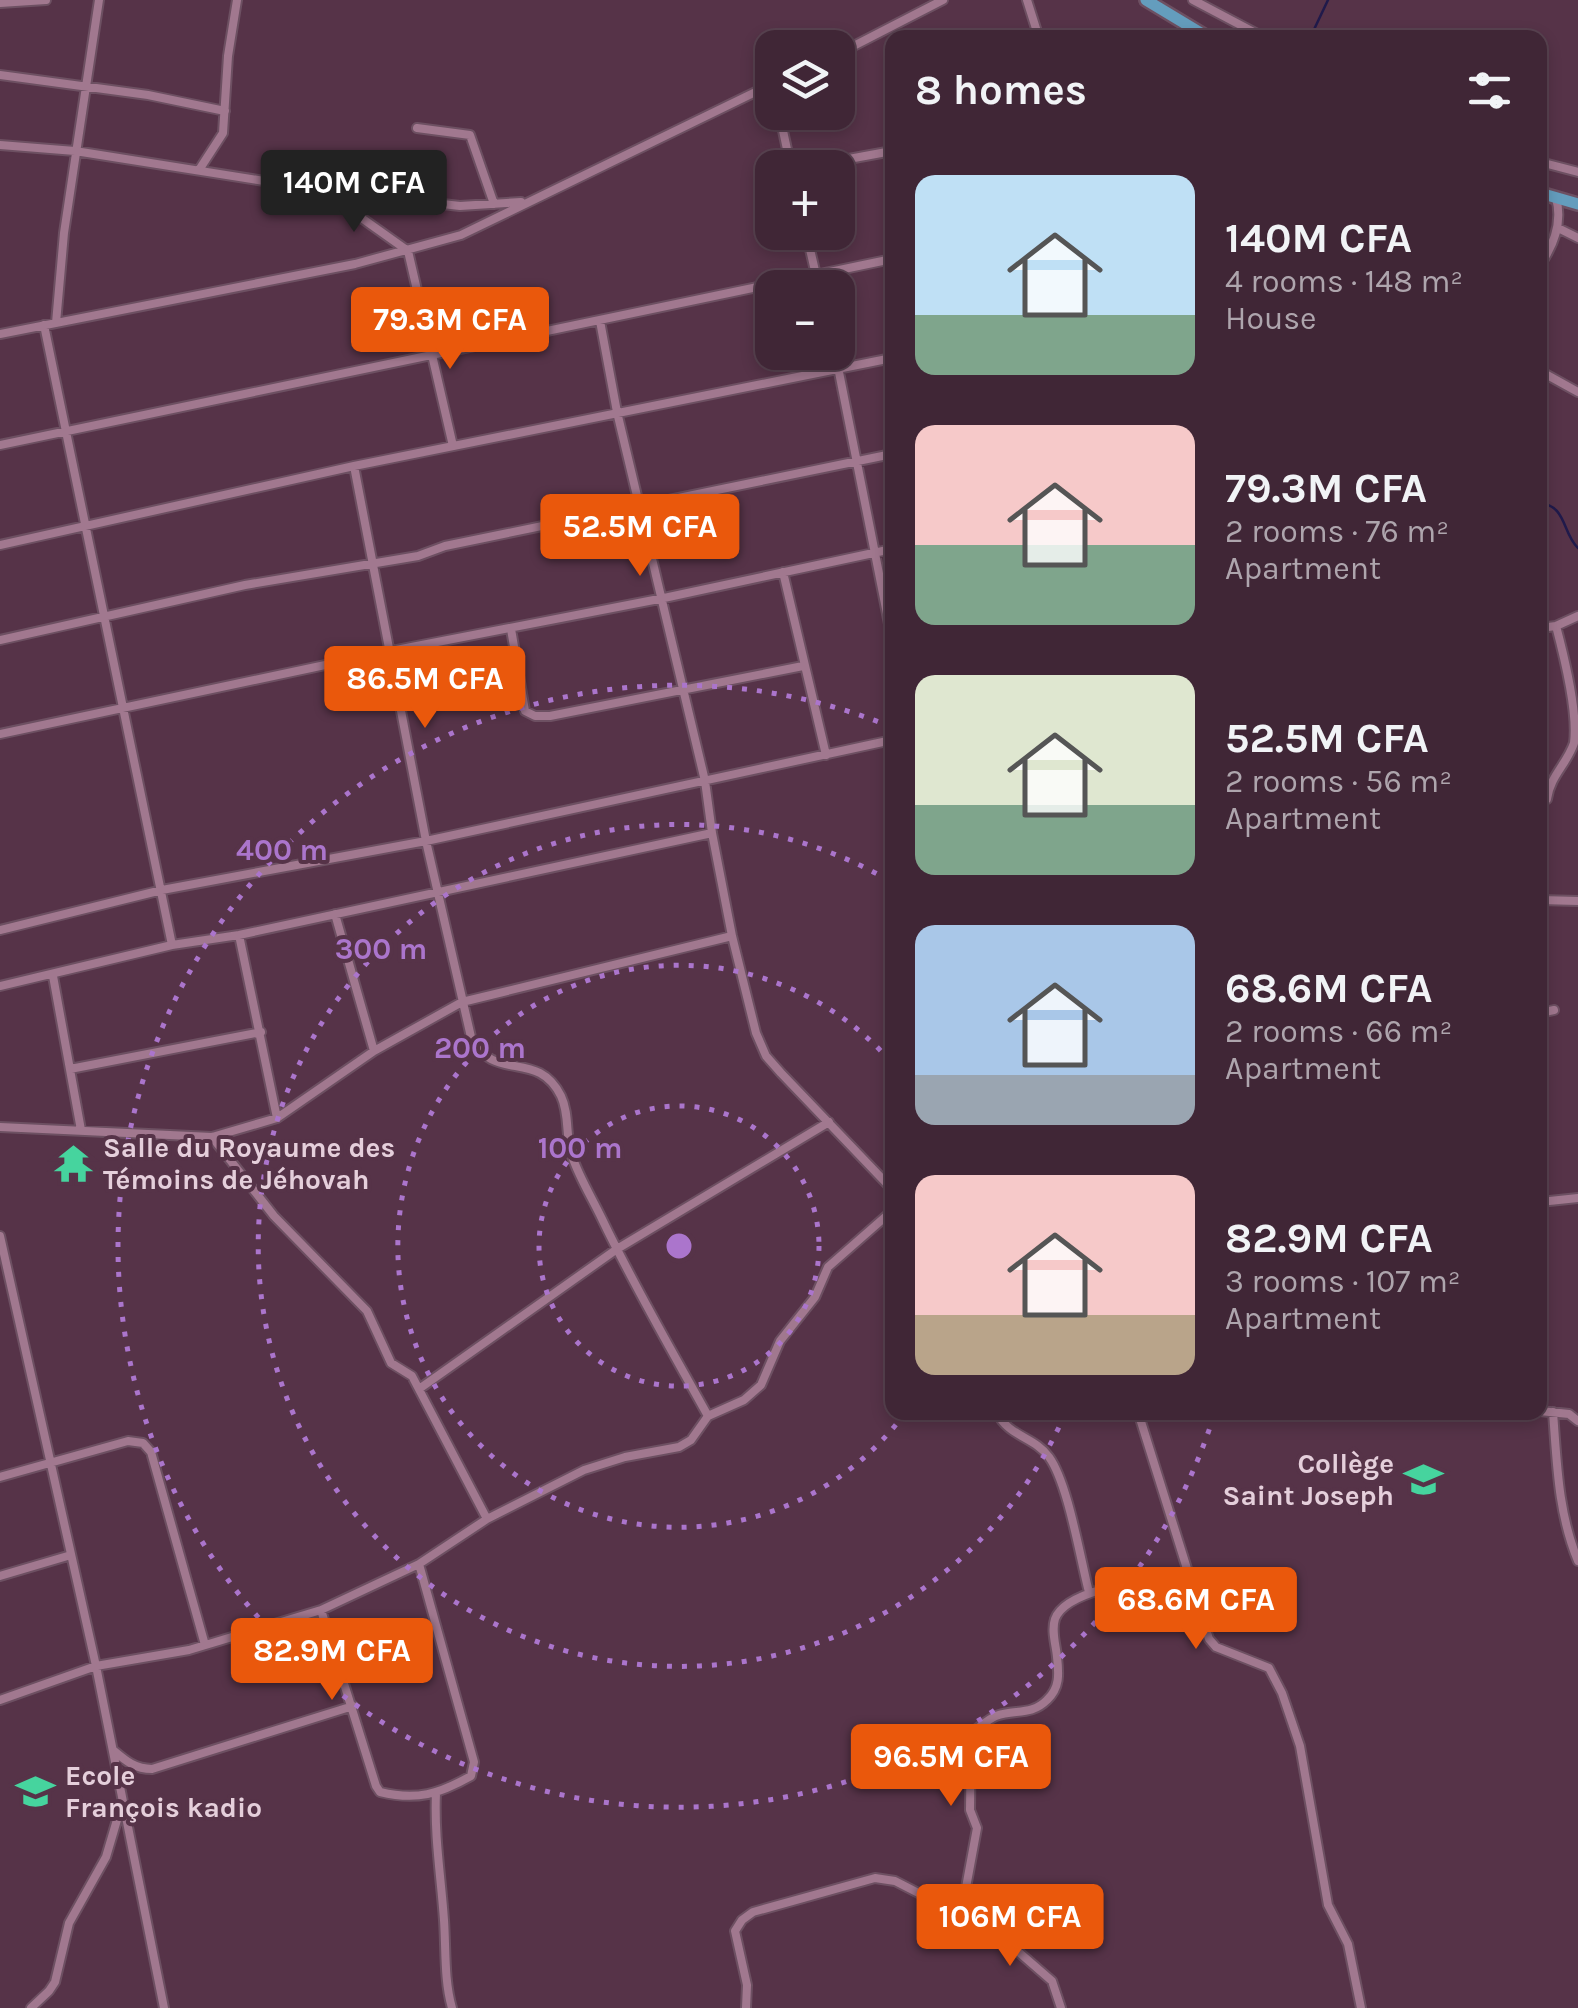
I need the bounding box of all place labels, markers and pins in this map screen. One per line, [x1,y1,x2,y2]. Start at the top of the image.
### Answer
pin: 140M CFA [251,150,457,235]
pin: 79.3M CFA [336,287,564,372]
pin: 52.5M CFA [526,494,754,579]
pin: 86.5M CFA [311,646,539,731]
place label: Salle du Royaume des Témoins de Jéhovah [103,1131,395,1196]
temple icon: Salle du Royaume des Témoins de Jéhovah [52,1142,94,1184]
centre of rings [661,1228,697,1264]
place label: Collège Saint Joseph [1223,1447,1394,1512]
school or university icon: Collège Saint Joseph [1403,1458,1445,1500]
pin: 68.6M CFA [1082,1567,1310,1652]
pin: 82.9M CFA [218,1618,446,1703]
pin: 96.5M CFA [837,1724,1065,1809]
place label: Ecole François kadio [65,1759,262,1824]
school or university icon: Ecole François kadio [14,1770,56,1812]
pin: 106M CFA [907,1884,1113,1969]

